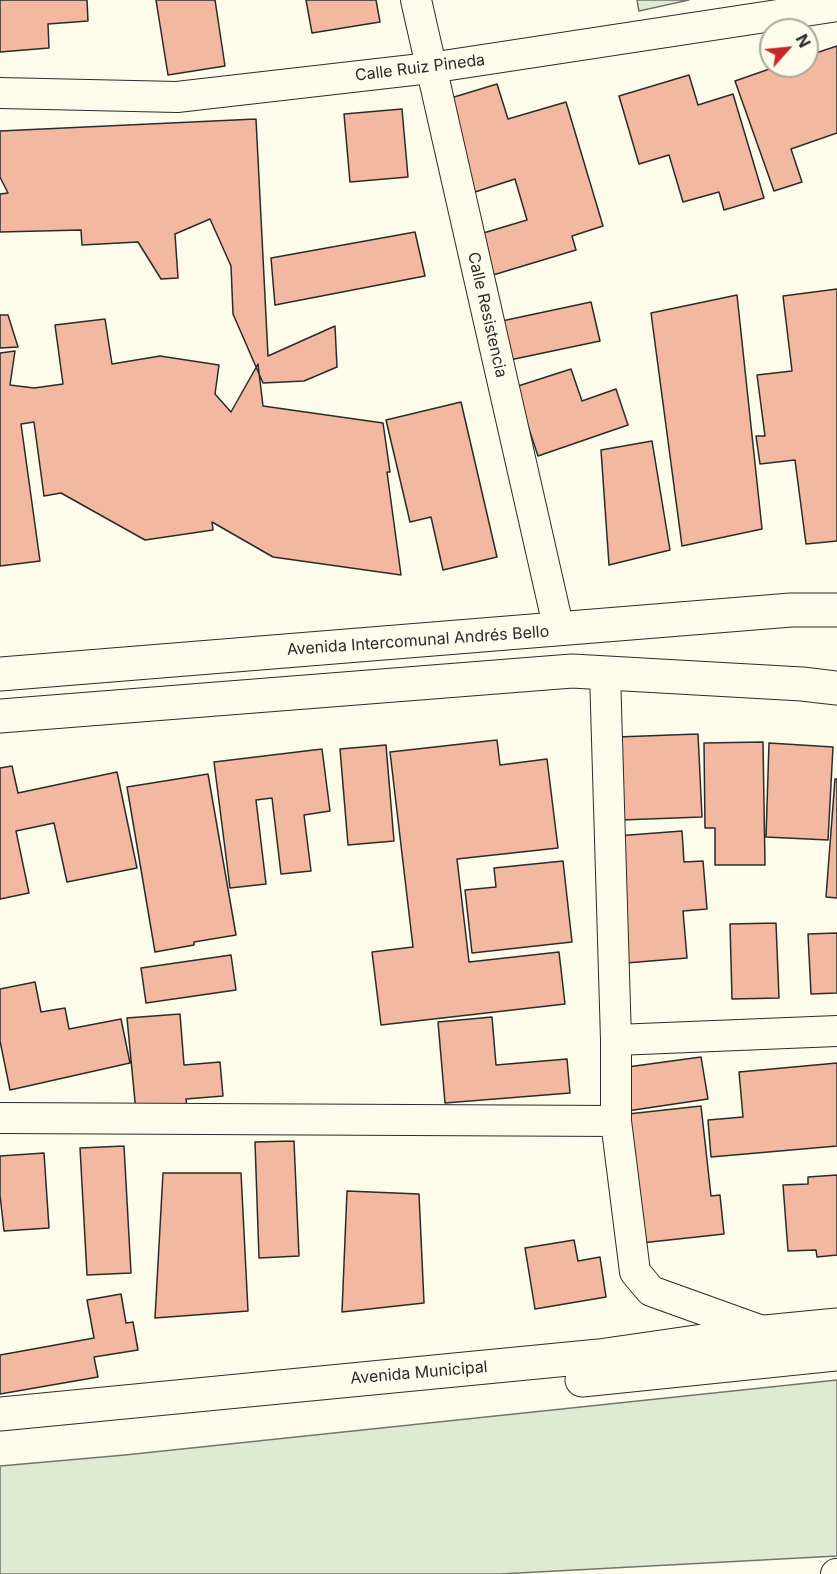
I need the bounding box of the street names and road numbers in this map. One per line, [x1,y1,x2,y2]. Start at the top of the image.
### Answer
street label: Calle Ruiz Pineda [354,50,486,86]
street label: Calle Resistencia [463,250,511,380]
street label: Avenida Intercomunal Andrés Bello [286,622,550,660]
street label: Avenida Municipal [350,1357,488,1389]

